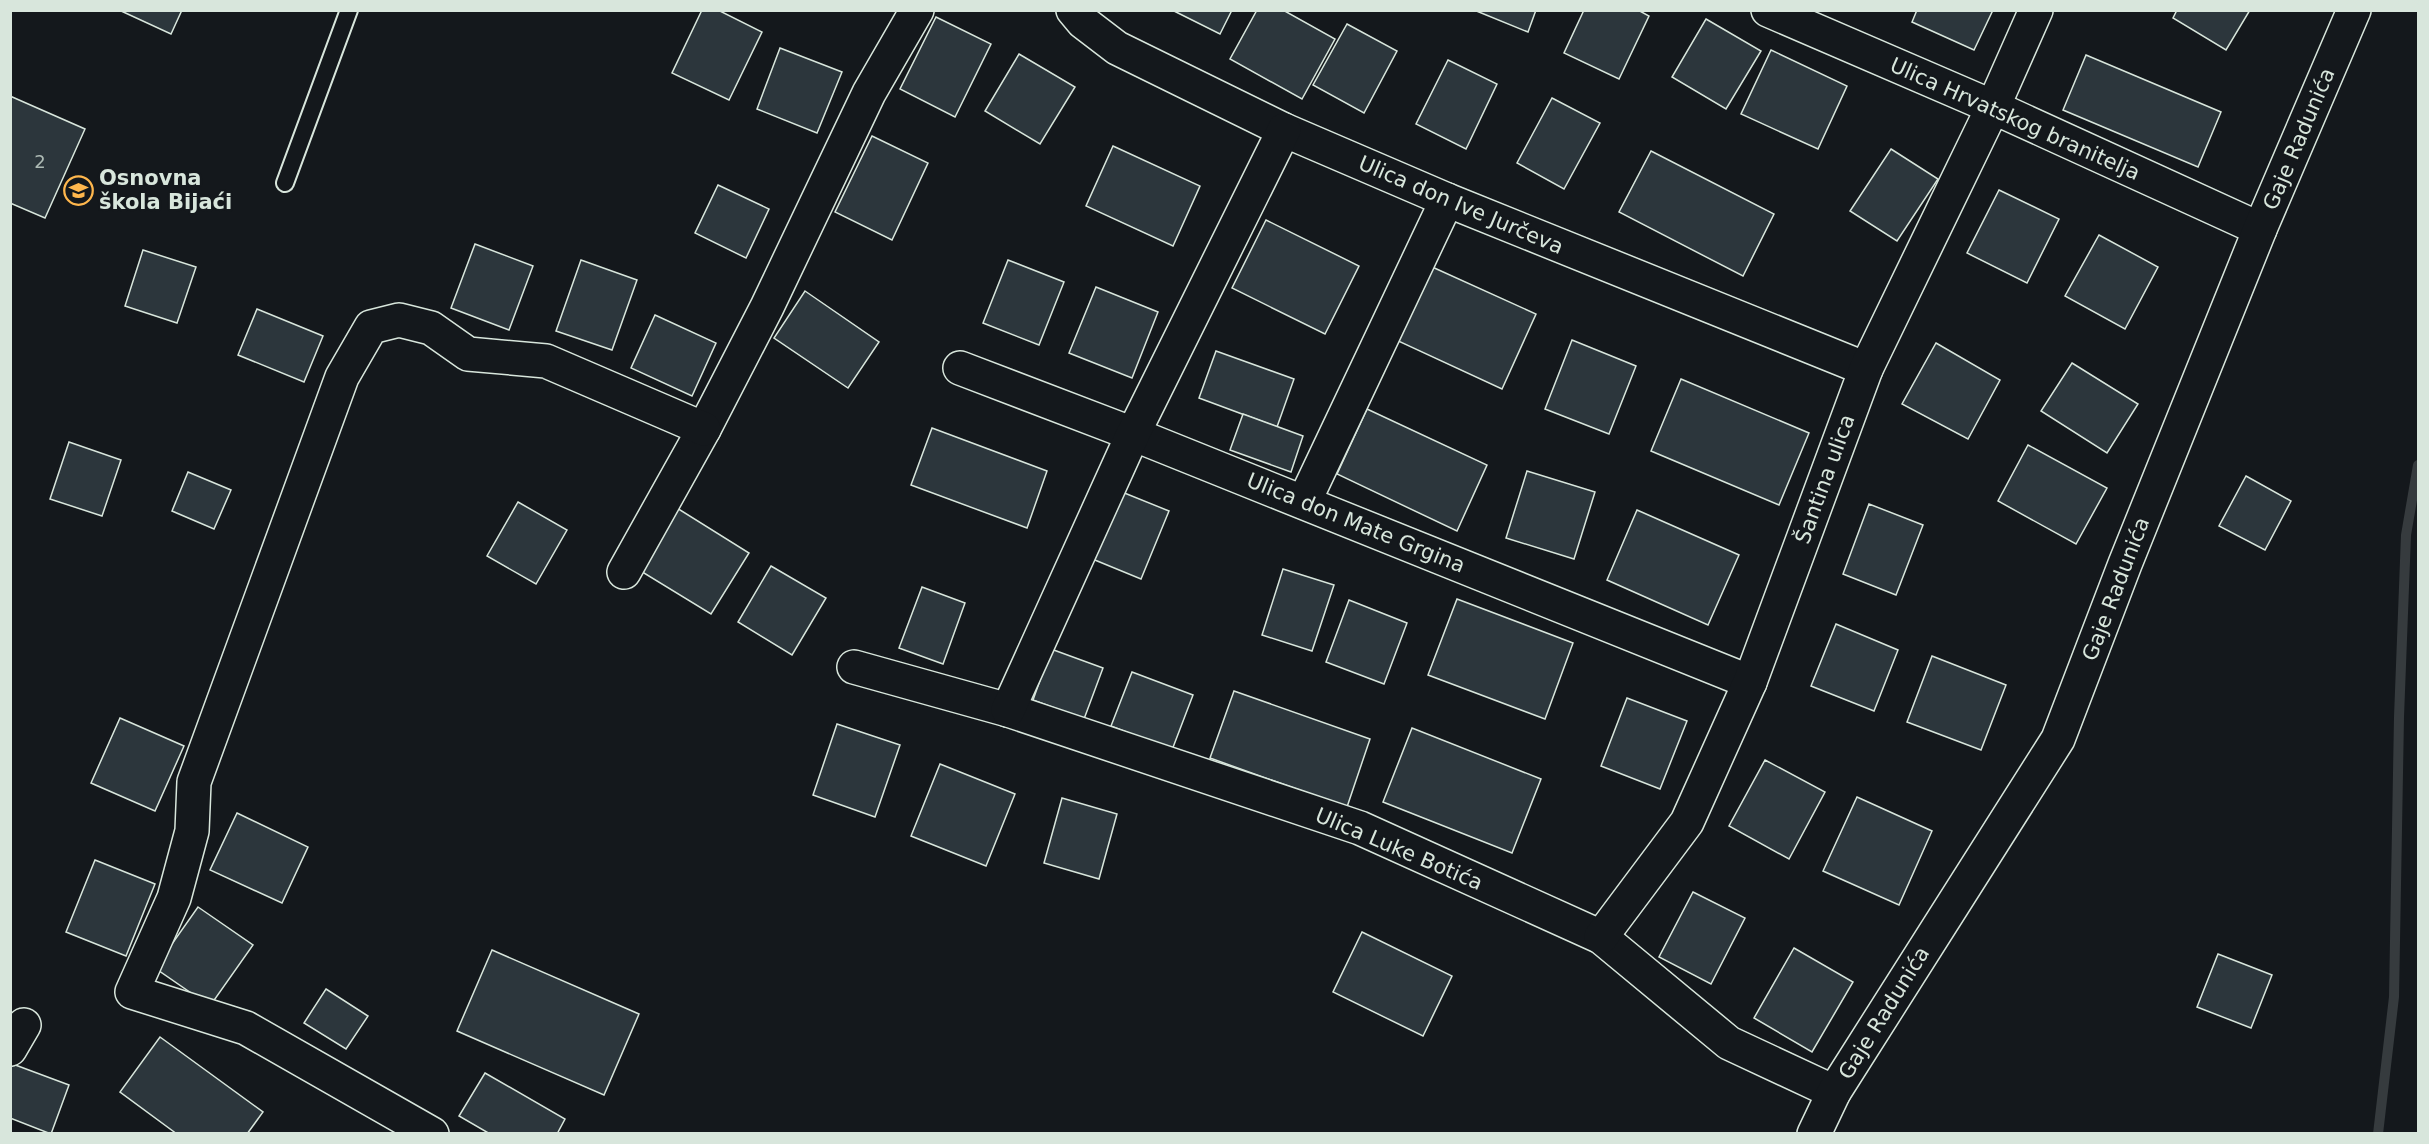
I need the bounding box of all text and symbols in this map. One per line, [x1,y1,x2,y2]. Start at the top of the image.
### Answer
street label: Ulica Hrvatskog branitelja [1886,53,2144,185]
street label: Gaje Radunića [2258,64,2340,214]
house number: 2 [34,151,46,172]
street label: Ulica don Ive Jurčeva [1355,151,1567,259]
place label: Osnovna škola Bijaći [99,166,232,214]
school or university icon: Osnovna škola Bijaći [62,174,94,206]
street label: Šantina ulica [1790,411,1860,547]
street label: Ulica don Mate Grgina [1243,468,1469,578]
street label: Gaje Radunića [2078,514,2154,664]
street label: Ulica Luke Botića [1312,803,1486,895]
street label: Gaje Radunića [1834,942,1934,1084]

